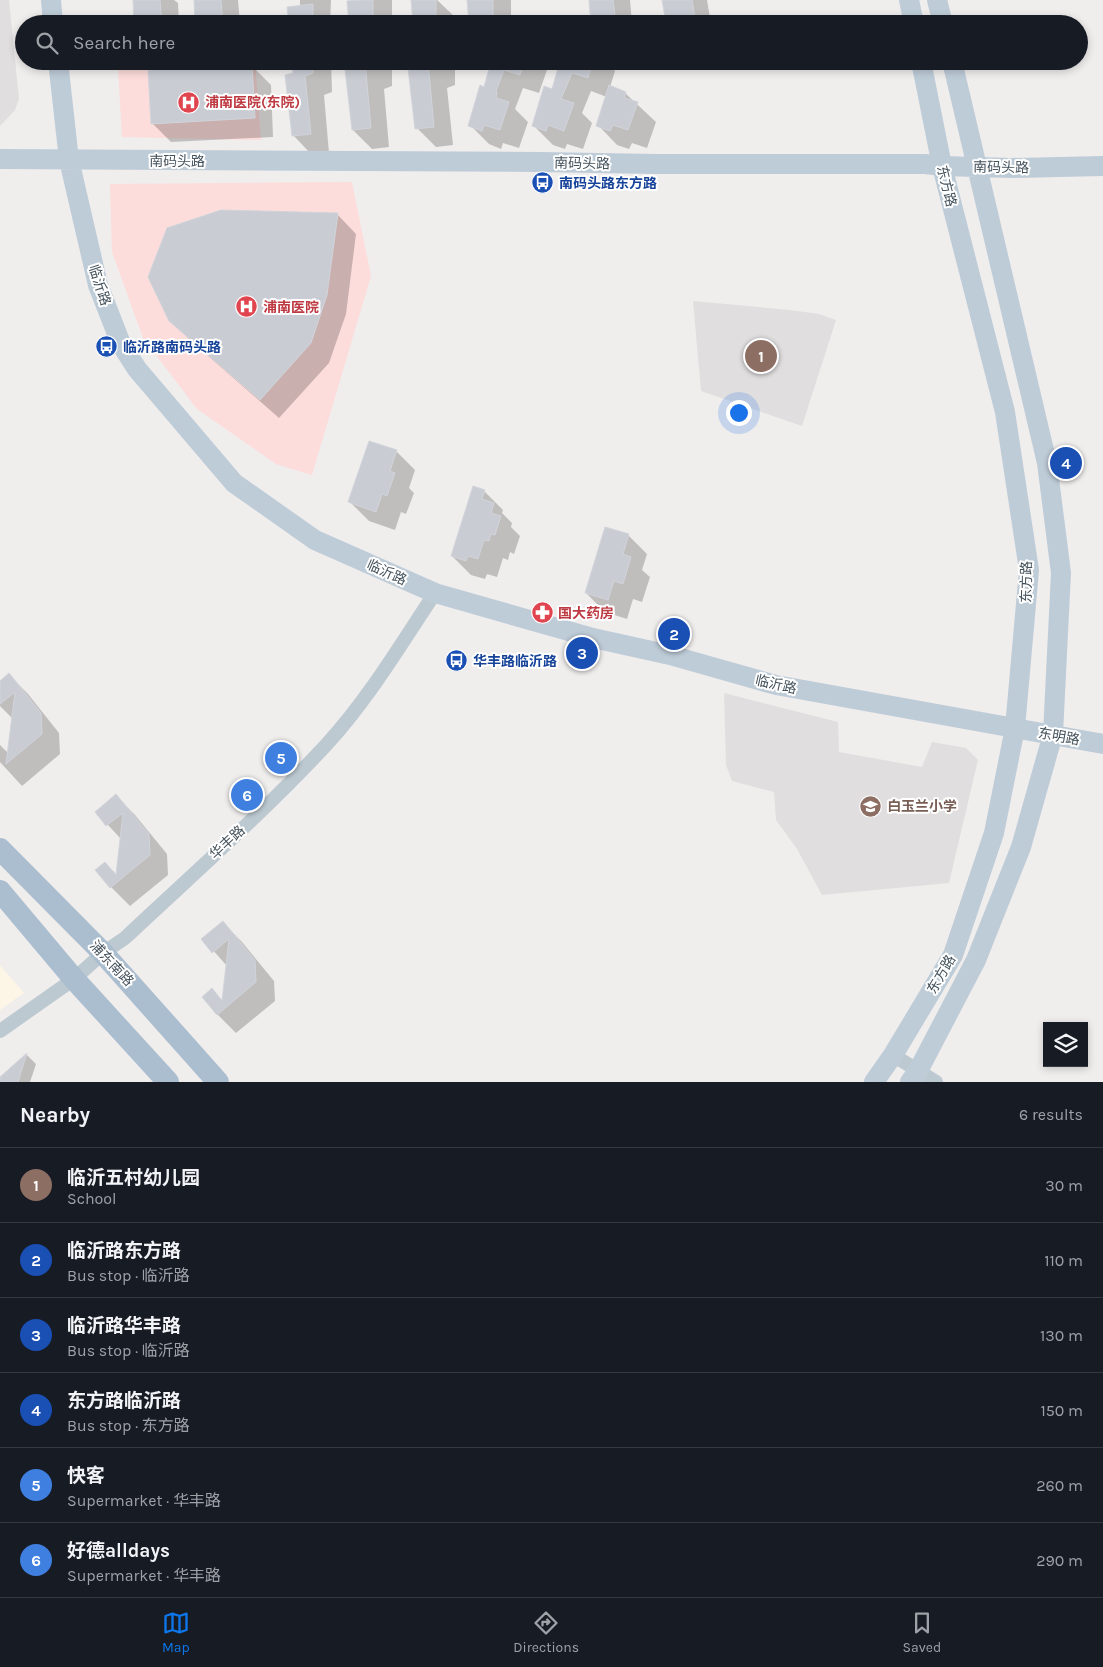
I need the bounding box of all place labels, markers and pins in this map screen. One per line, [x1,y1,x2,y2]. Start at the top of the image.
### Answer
hospital icon: 浦南医院(东院) [177,90,201,114]
place label: 浦南医院(东院) [205,94,300,111]
bus stop icon: 南码头路东方路 [531,171,555,195]
place label: 南码头路东方路 [559,175,657,192]
hospital icon: 浦南医院 [235,295,259,319]
place label: 浦南医院 [263,299,319,316]
bus stop icon: 临沂路南码头路 [95,335,119,359]
pin: 1 [745,337,777,375]
place label: 临沂路南码头路 [123,339,221,356]
pin: 4 [1050,444,1082,482]
pharmacy icon: 国大药房 [530,601,554,625]
place label: 国大药房 [558,605,614,622]
pin: 2 [658,615,690,653]
pin: 3 [566,634,598,672]
bus stop icon: 华丰路临沂路 [445,649,469,673]
place label: 华丰路临沂路 [473,653,557,670]
pin: 5 [265,739,297,777]
pin: 6 [231,776,263,814]
school or university icon: 白玉兰小学 [859,794,883,818]
place label: 白玉兰小学 [887,798,957,815]

